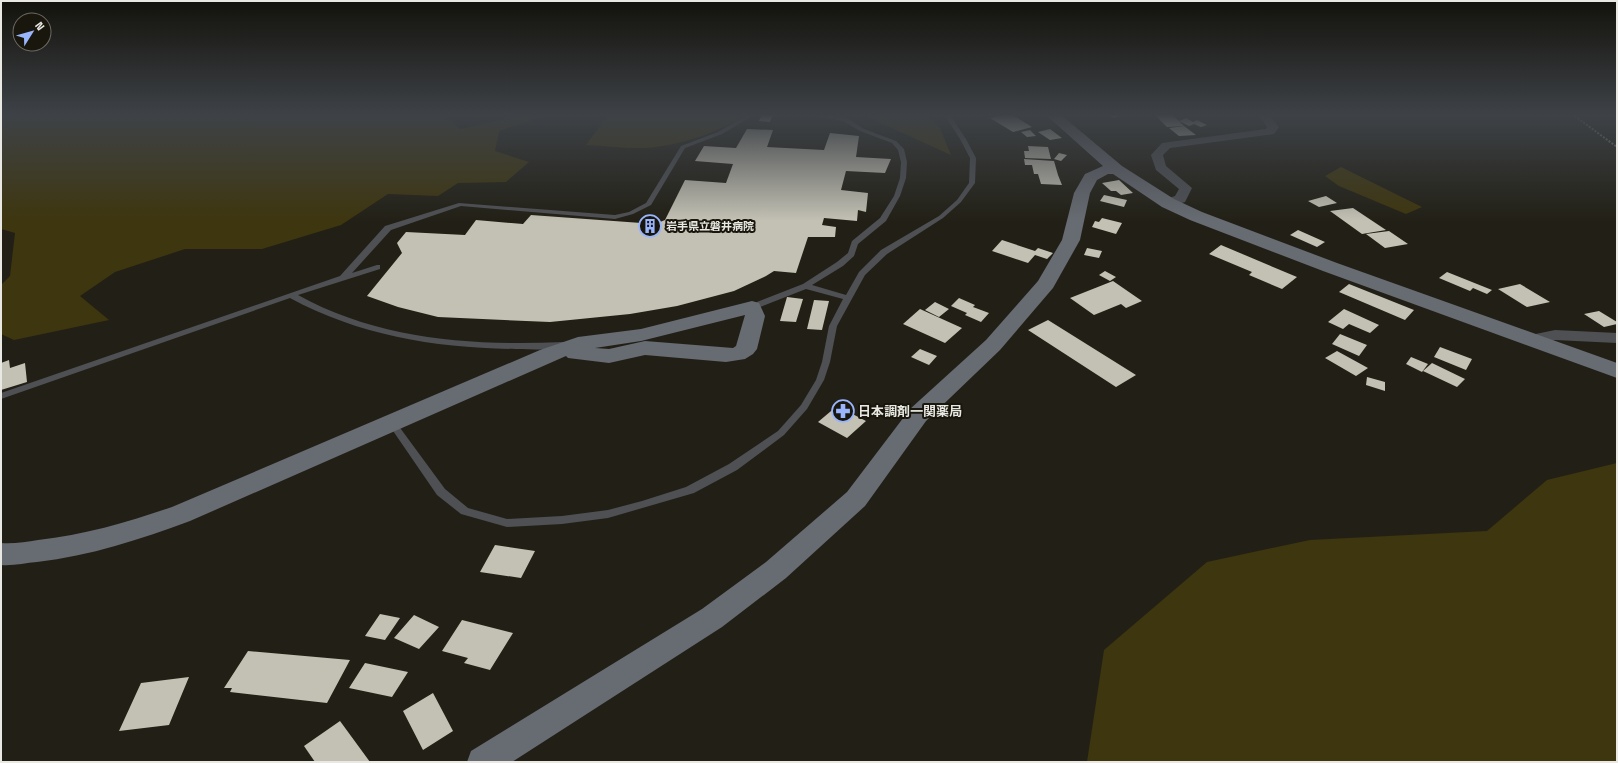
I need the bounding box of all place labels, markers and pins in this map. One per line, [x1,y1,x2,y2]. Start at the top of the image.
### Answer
building icon: 岩手県立磐井病院 [637,213,663,239]
place label: 岩手県立磐井病院 [666,219,754,233]
pharmacy icon: 日本調剤一関薬局 [830,398,856,424]
place label: 日本調剤一関薬局 [858,403,962,420]

